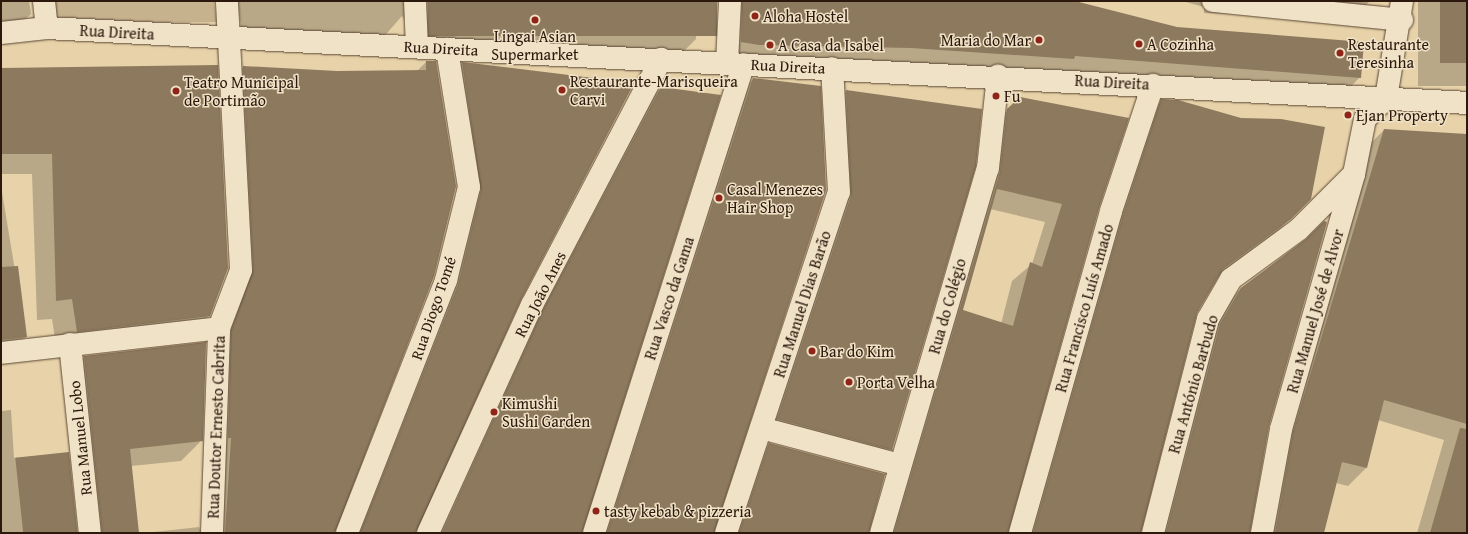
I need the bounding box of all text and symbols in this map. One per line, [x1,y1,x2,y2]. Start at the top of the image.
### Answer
place label: Aloha Hostel [763,6,848,26]
marker: Aloha Hostel [750,11,760,21]
marker: Lingai Asian Supermarket [530,15,540,25]
street label: Rua Direita [79,20,155,44]
place label: Lingai Asian Supermarket [491,26,579,64]
place label: Maria do Mar [941,30,1031,50]
place label: A Cozinha [1147,34,1214,54]
place label: Restaurante Teresinha [1348,34,1429,72]
place label: A Casa da Isabel [778,35,884,55]
marker: Maria do Mar [1034,35,1044,45]
street label: Rua Direita [403,36,479,60]
marker: A Cozinha [1134,39,1144,49]
marker: A Casa da Isabel [765,40,775,50]
marker: Restaurante Teresinha [1335,48,1345,58]
street label: Rua Direita [750,54,826,78]
street label: Rua Direita [1074,70,1150,94]
place label: Restaurante-Marisqueira Carvi [570,71,738,109]
place label: Teatro Municipal de Portimão [184,72,299,110]
marker: Restaurante-Marisqueira Carvi [557,85,567,95]
marker: Teatro Municipal de Portimão [171,86,181,96]
place label: Fu [1004,86,1020,106]
marker: Fu [991,91,1001,101]
place label: Ejan Property [1356,105,1448,125]
marker: Ejan Property [1343,110,1353,120]
place label: Casal Menezes Hair Shop [727,179,823,217]
marker: Casal Menezes Hair Shop [714,193,724,203]
street label: Rua Francisco Luís Amado [1051,222,1117,394]
street label: Rua Manuel José de Alvor [1282,227,1348,395]
street label: Rua Manuel Dias Barão [769,228,835,380]
street label: Rua Vasco da Gama [640,234,698,362]
street label: Rua João Anes [510,248,570,340]
street label: Rua Diogo Tomé [406,254,460,362]
street label: Rua do Colégio [924,256,970,356]
street label: Rua António Barbudo [1164,312,1222,456]
street label: Rua Doutor Ernesto Cabrita [203,335,229,519]
place label: Bar do Kim [820,341,894,361]
marker: Bar do Kim [807,346,817,356]
place label: Porta Velha [857,372,935,392]
marker: Porta Velha [844,377,854,387]
street label: Rua Manuel Lobo [64,380,96,496]
place label: Kimushi Sushi Garden [502,393,590,431]
marker: Kimushi Sushi Garden [489,407,499,417]
place label: tasty kebab & pizzeria [604,501,751,521]
marker: tasty kebab & pizzeria [591,506,601,516]

